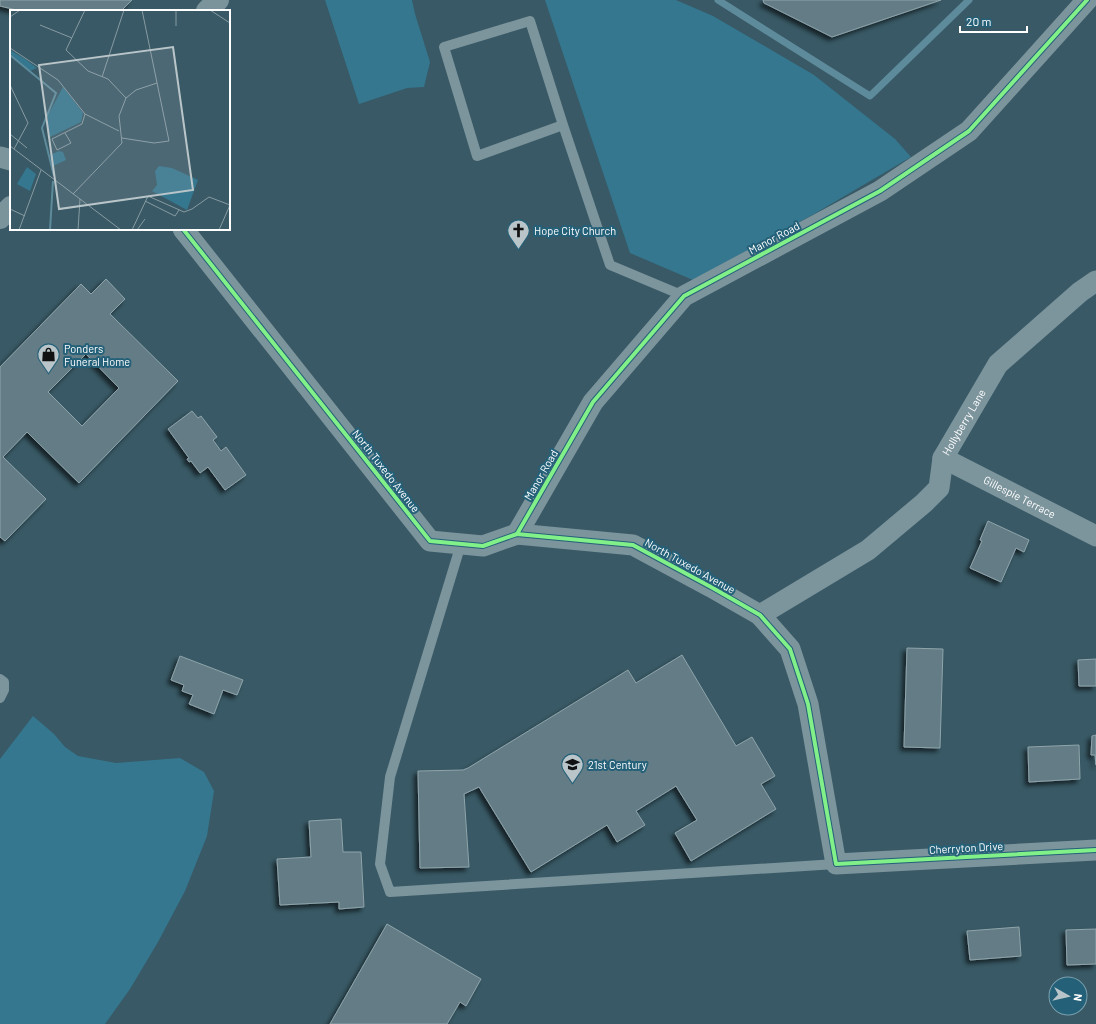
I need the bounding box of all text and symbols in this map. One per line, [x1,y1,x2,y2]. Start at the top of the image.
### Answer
scale bar [960,8,1027,34]
inset map [10,10,230,230]
text: 20 m [966,14,992,28]
church icon: Hope City Church [506,218,532,251]
street label: Manor Road [746,219,801,256]
place label: Hope City Church [534,224,616,237]
shop icon: Ponders Funeral Home [36,342,62,375]
place label: Ponders Funeral Home [64,342,130,368]
street label: Hollyberry Lane [939,387,988,457]
street label: North Tuxedo Avenue [350,427,423,515]
street label: Manor Road [521,447,560,502]
street label: Gillespie Terrace [982,473,1058,520]
street label: North Tuxedo Avenue [643,535,738,596]
school or university icon: 21st Century [559,752,585,785]
place label: 21st Century [588,758,647,771]
street label: Cherryton Drive [929,839,1004,856]
north arrow [1048,976,1088,1016]
text: N [1071,993,1085,1002]

